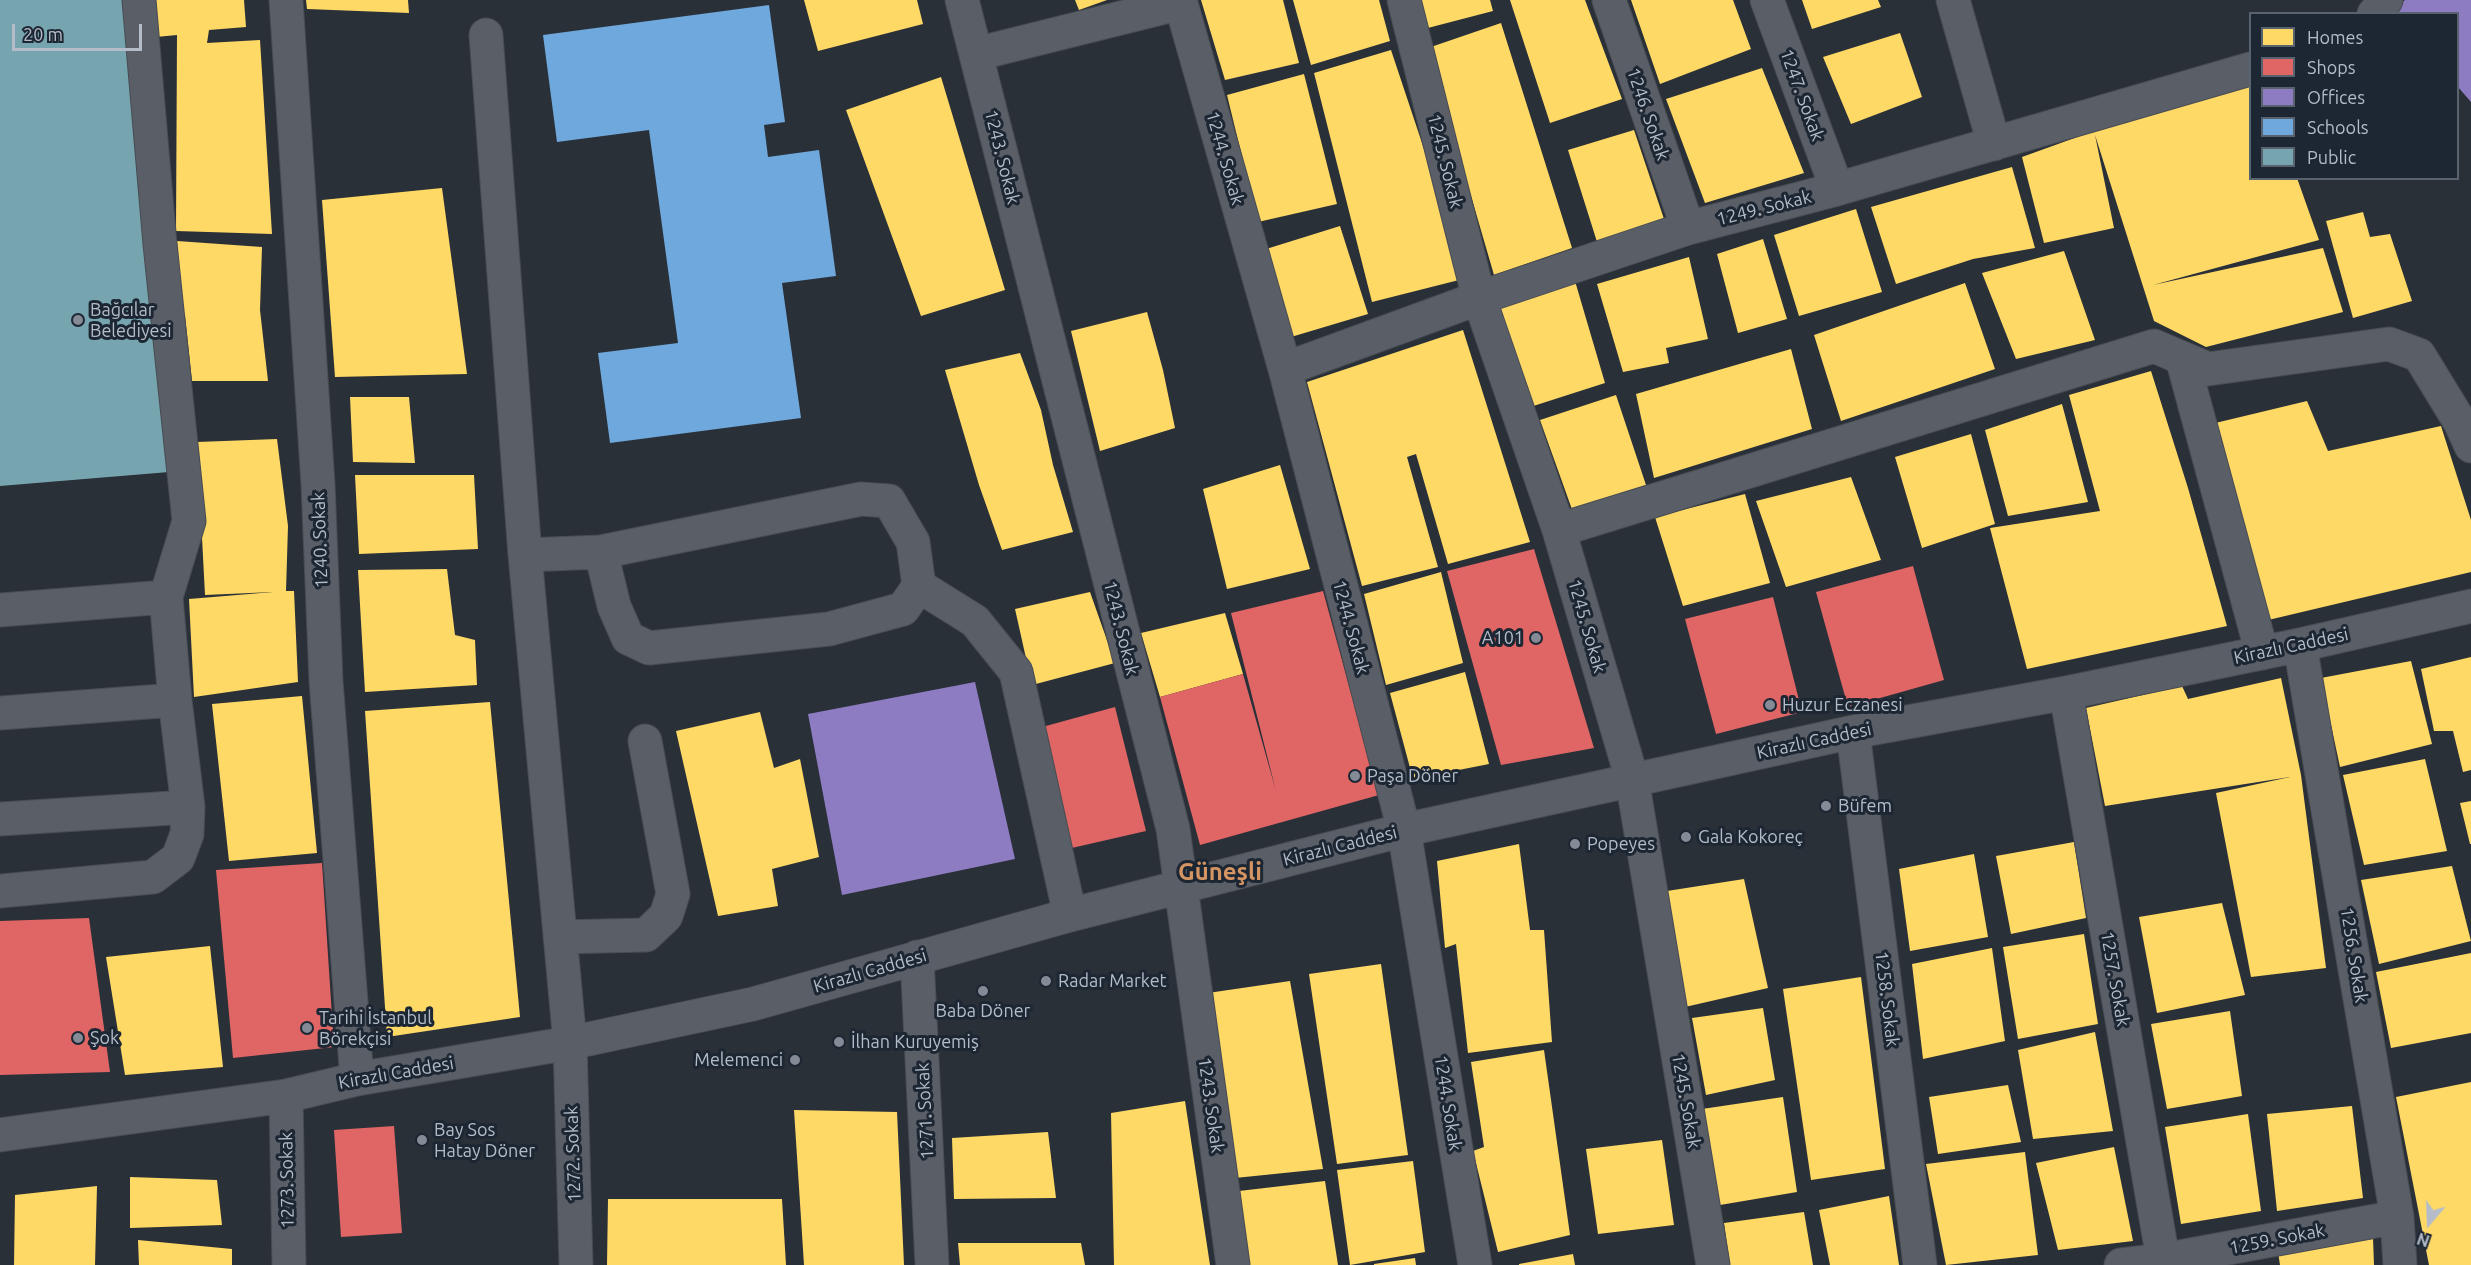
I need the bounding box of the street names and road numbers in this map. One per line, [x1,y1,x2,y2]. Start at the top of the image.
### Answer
street label: 1247. Sokak [1775,46,1829,144]
street label: 1246. Sokak [1622,65,1674,163]
street label: 1243. Sokak [980,108,1024,206]
street label: 1244. Sokak [1201,109,1249,207]
street label: 1245. Sokak [1423,112,1467,210]
street label: 1249. Sokak [1715,186,1813,230]
street label: 1240. Sokak [308,491,332,589]
street label: 1245. Sokak [1563,577,1611,675]
street label: 1244. Sokak [1328,578,1374,676]
street label: 1243. Sokak [1099,579,1143,677]
street label: Kirazlı Caddesi [2232,623,2350,669]
street label: Kirazlı Caddesi [1755,718,1873,764]
street label: Kirazlı Caddesi [1281,821,1399,871]
street label: 1256. Sokak [2336,906,2372,1004]
street label: 1257. Sokak [2096,930,2134,1028]
street label: Kirazlı Caddesi [811,945,929,997]
street label: 1258. Sokak [1870,950,1904,1048]
street label: Kirazlı Caddesi [337,1052,455,1094]
street label: 1245. Sokak [1667,1052,1705,1150]
street label: 1244. Sokak [1430,1054,1466,1152]
street label: 1243. Sokak [1194,1056,1228,1154]
street label: 1271. Sokak [912,1062,938,1160]
street label: 1272. Sokak [561,1105,585,1203]
street label: 1273. Sokak [275,1132,299,1228]
street label: 1259. Sokak [2228,1219,2326,1259]

